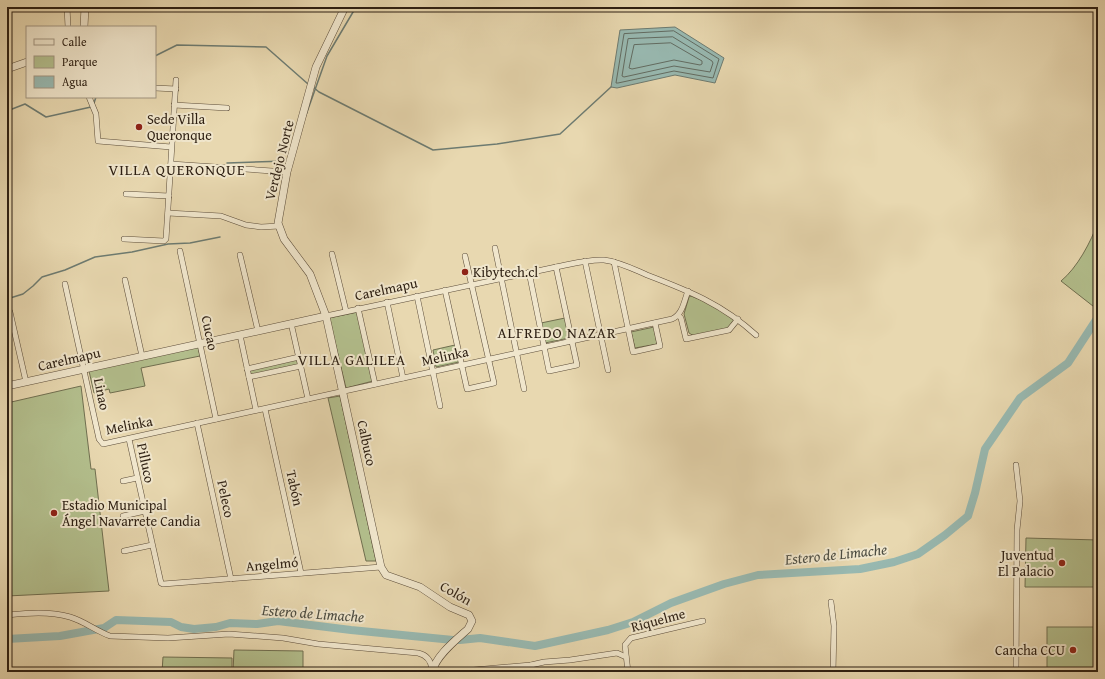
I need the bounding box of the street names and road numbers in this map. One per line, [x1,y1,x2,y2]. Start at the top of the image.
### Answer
street label: Verdejo Norte [259,117,299,202]
street label: Carelmapu [353,273,420,305]
street label: Cucao [197,314,223,352]
street label: Melinka [420,341,471,371]
street label: Carelmapu [36,342,103,376]
street label: Linao [89,376,115,412]
street label: Melinka [104,411,155,439]
street label: Calbuco [352,418,382,468]
street label: Pilluco [132,441,160,485]
street label: Tabón [281,468,309,508]
street label: Peleco [212,478,240,520]
street label: Angelmó [245,552,299,576]
street label: Colón [436,576,476,610]
street label: Riquelme [629,603,688,637]

